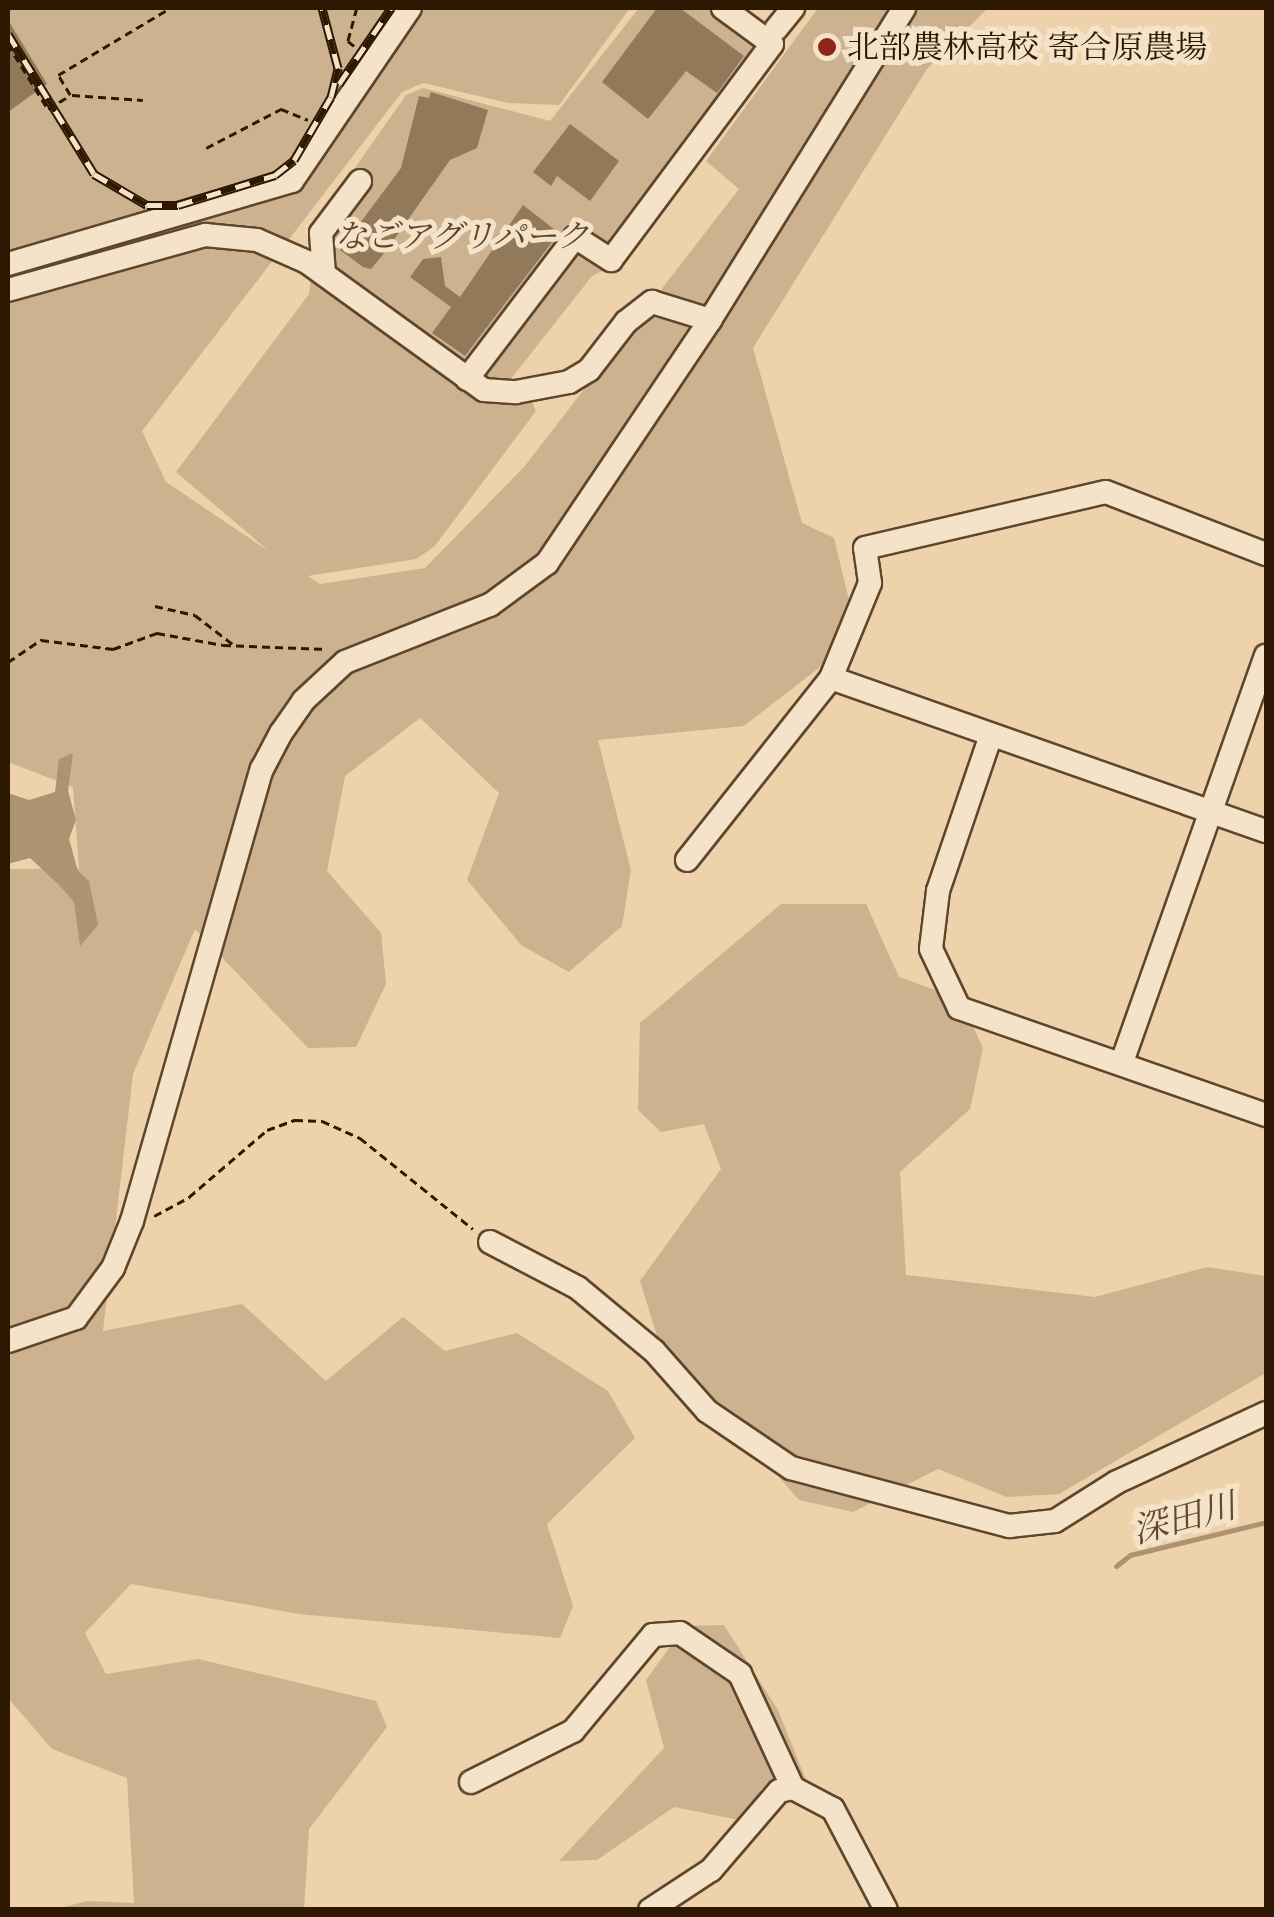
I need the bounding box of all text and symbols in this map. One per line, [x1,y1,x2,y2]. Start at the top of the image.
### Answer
place label: 北部農林高校 寄合原農場 [847,28,1208,66]
marker: 北部農林高校 寄合原農場 [816,36,838,58]
park label: なごアグリパーク [334,217,590,255]
water label: 深田川 [1128,1484,1240,1552]

